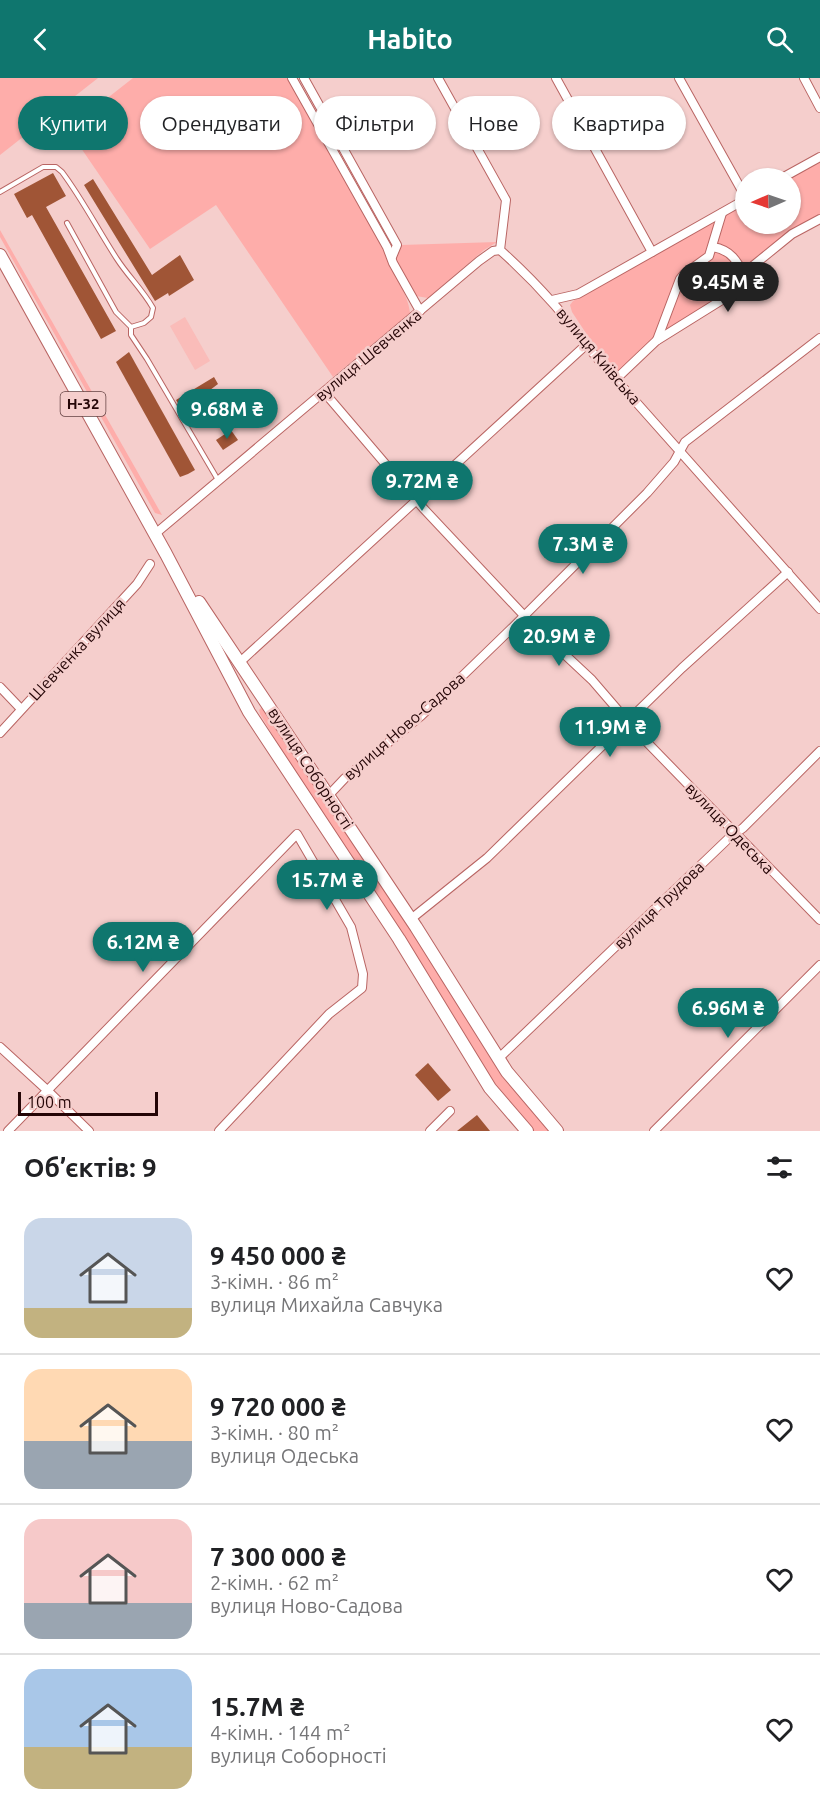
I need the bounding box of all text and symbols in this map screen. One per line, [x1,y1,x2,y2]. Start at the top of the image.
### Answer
icon: back [24,23,57,56]
icon: search [763,23,796,56]
text: Habito [367,24,453,54]
chip: Купити [18,96,128,150]
chip: Орендувати [140,96,302,150]
chip: Фільтри [314,96,436,150]
chip: Нове [448,96,540,150]
chip: Квартира [552,96,686,150]
north arrow [735,168,801,234]
map controls [735,168,801,234]
pin: 9.45M ₴ [673,262,783,313]
text: 9.45M ₴ [692,270,764,293]
street label: вулиця Київська [553,304,645,408]
street label: вулиця Шевченка [311,305,425,405]
pin: 9.68M ₴ [172,389,282,440]
road number: Н-32 [60,392,106,416]
text: 9.68M ₴ [191,397,263,420]
pin: 9.72M ₴ [367,461,477,512]
text: 9.72M ₴ [386,469,458,492]
pin: 7.3M ₴ [534,524,632,575]
text: 7.3M ₴ [552,532,614,555]
street label: Шевченка вулиця [25,594,129,704]
pin: 20.9M ₴ [504,616,614,667]
text: 20.9M ₴ [523,624,595,647]
street label: вулиця Ново-Садова [340,669,468,783]
street label: вулиця Соборності [265,704,357,832]
pin: 11.9M ₴ [555,707,665,758]
text: 11.9M ₴ [574,715,646,738]
street label: вулиця Одеська [682,779,778,877]
street label: вулиця Трудова [610,858,708,952]
pin: 15.7M ₴ [272,860,382,911]
text: 15.7M ₴ [291,868,363,891]
pin: 6.12M ₴ [88,922,198,973]
text: 6.12M ₴ [107,930,179,953]
pin: 6.96M ₴ [673,988,783,1039]
text: 6.96M ₴ [692,996,764,1019]
scale bar [18,1089,158,1116]
text: 100 m [27,1093,72,1111]
icon: filters [763,1151,796,1184]
text: Об’єктів: 9 [24,1153,157,1182]
text: 9 450 000 ₴ [210,1241,346,1270]
icon: home [72,1242,144,1314]
icon: heart [763,1262,796,1295]
text: 3-кімн. · 86 m² [210,1270,339,1293]
text: вулиця Михайла Савчука [210,1293,443,1316]
text: 9 720 000 ₴ [210,1392,346,1421]
icon: home [72,1393,144,1465]
icon: heart [763,1413,796,1446]
text: 3-кімн. · 80 m² [210,1421,339,1444]
text: вулиця Одеська [210,1444,359,1467]
text: 7 300 000 ₴ [210,1542,346,1571]
icon: home [72,1543,144,1615]
icon: heart [763,1563,796,1596]
text: 2-кімн. · 62 m² [210,1571,339,1594]
text: вулиця Ново-Садова [210,1594,403,1617]
text: 15.7M ₴ [210,1692,304,1721]
icon: home [72,1693,144,1765]
icon: heart [763,1713,796,1746]
text: 4-кімн. · 144 m² [210,1721,350,1744]
text: вулиця Соборності [210,1744,387,1767]

